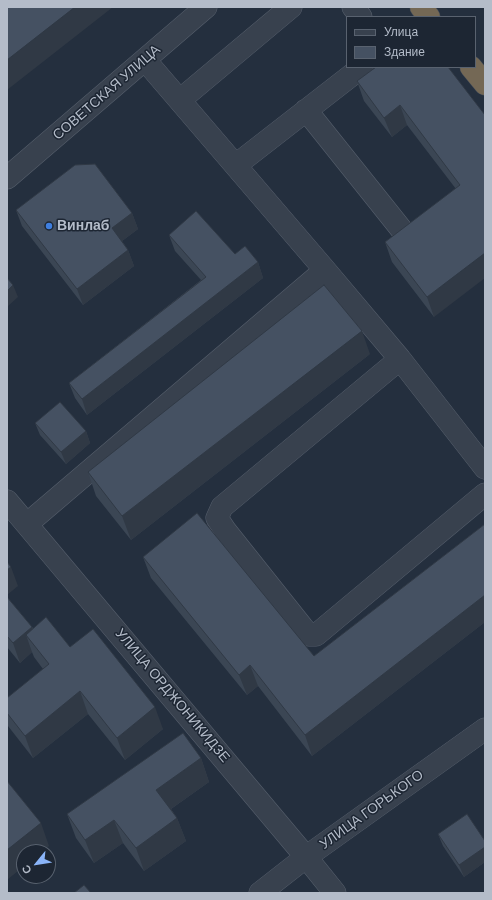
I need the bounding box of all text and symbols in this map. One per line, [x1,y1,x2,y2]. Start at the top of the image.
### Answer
legend [346,16,476,68]
text: Улица [384,24,418,40]
street label: СОВЕТСКАЯ УЛИЦА [50,42,164,144]
text: Здание [384,44,425,60]
place label: Винлаб [57,218,110,234]
marker: Винлаб [44,221,54,231]
street label: УЛИЦА ОРДЖОНИКИДЗЕ [111,626,233,766]
street label: УЛИЦА ГОРЬКОГО [317,767,427,853]
north arrow [16,844,56,884]
text: С [18,863,35,876]

